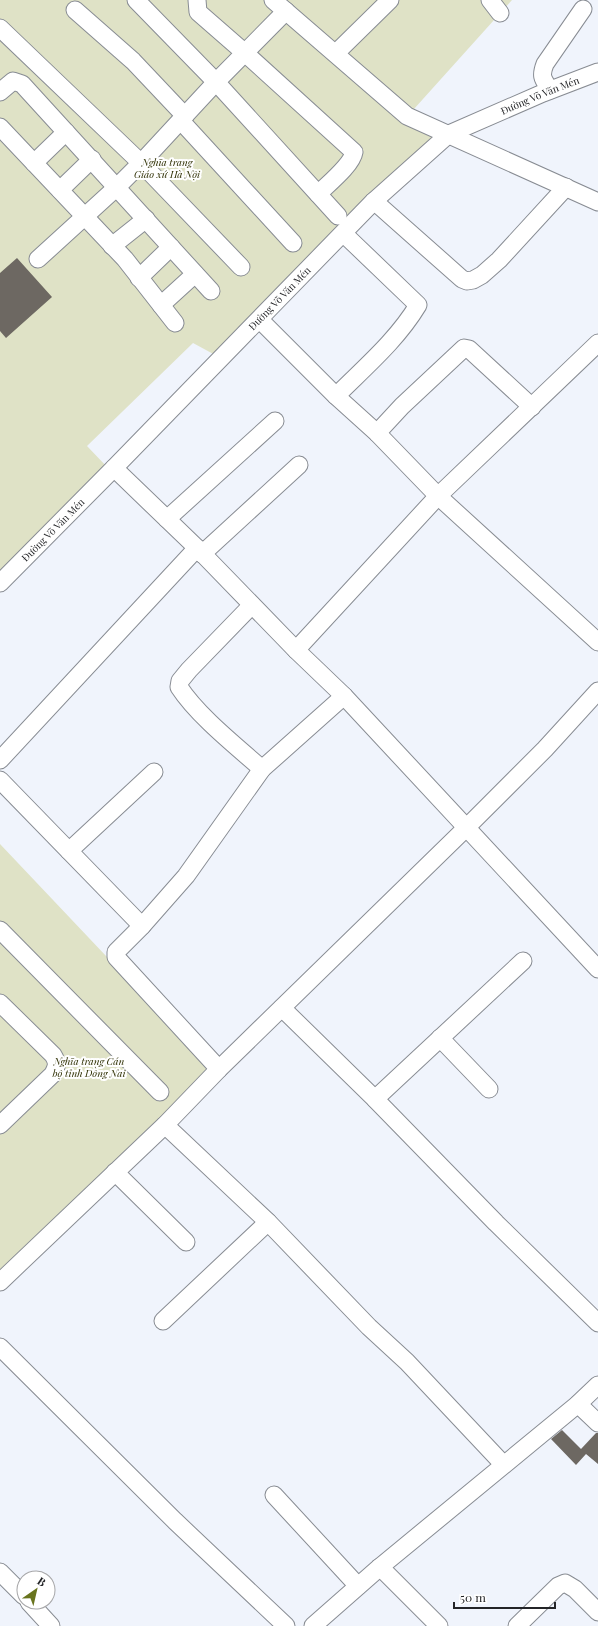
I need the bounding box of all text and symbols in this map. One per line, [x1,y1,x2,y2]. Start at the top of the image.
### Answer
street label: Đường Võ Văn Mén [498,73,581,118]
park label: Nghĩa trang Giáo xứ Hà Nội [134,155,201,181]
street label: Đường Võ Văn Mén [245,263,314,333]
street label: Đường Võ Văn Mén [18,495,87,564]
park label: Nghĩa trang Cán bộ tỉnh Đồng Nai [52,1054,126,1080]
north arrow [16,1570,56,1610]
text: B [35,1573,50,1590]
scale bar [454,1584,555,1610]
text: 50 m [460,1589,486,1605]

